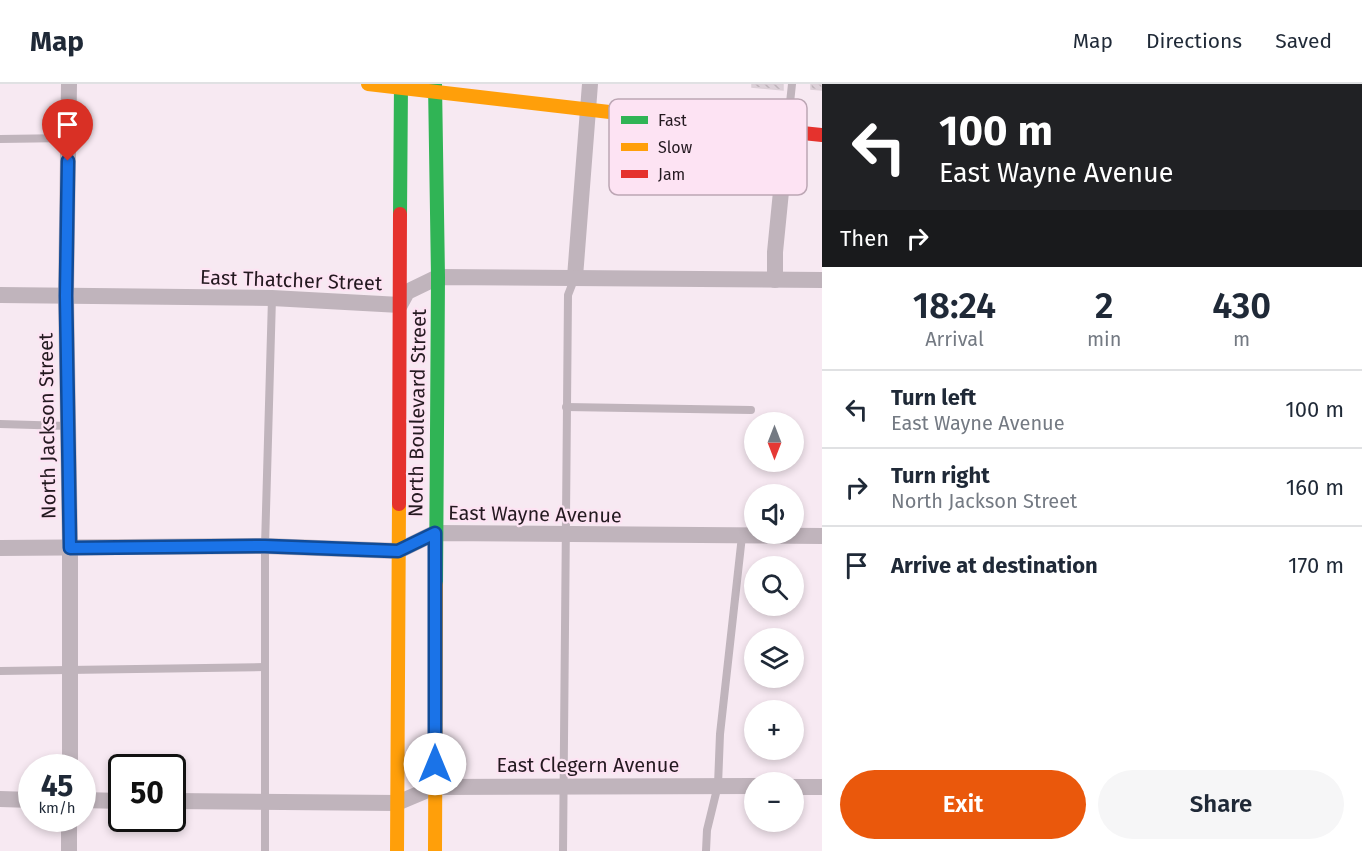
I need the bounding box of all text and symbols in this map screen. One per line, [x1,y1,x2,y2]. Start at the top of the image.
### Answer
text: Map [30,25,84,58]
text: Map [1073,28,1113,54]
text: Directions [1146,28,1242,54]
text: Saved [1275,28,1332,54]
pin [42,99,93,161]
legend [609,99,807,195]
text: 100 m [939,106,1053,156]
icon: arrive [51,108,84,141]
icon: left [840,108,918,186]
text: Fast [658,111,687,130]
text: Slow [658,138,693,157]
text: East Wayne Avenue [939,157,1173,189]
text: Jam [658,165,685,184]
icon: right [901,222,934,255]
text: Then [840,225,889,252]
street label: East Thatcher Street [199,265,383,295]
text: 18:24 [913,284,996,328]
text: 2 [1095,284,1113,328]
text: 430 [1212,284,1271,328]
street label: North Boulevard Street [403,308,431,517]
text: Arrival [925,327,984,351]
text: min [1087,327,1121,351]
text: m [1233,327,1250,351]
street label: North Jackson Street [33,332,61,519]
text: Turn left [891,384,976,411]
icon: left [840,393,873,426]
text: 100 m [1285,396,1344,423]
text: East Wayne Avenue [891,411,1065,435]
north arrow [744,412,804,472]
map controls [744,412,804,832]
text: Turn right [891,462,990,489]
icon: right [840,471,873,504]
text: 160 m [1286,474,1344,501]
button: sound [744,484,804,544]
text: North Jackson Street [891,489,1077,513]
street label: East Wayne Avenue [448,500,622,528]
icon: arrive [840,549,873,582]
text: Arrive at destination [891,552,1098,579]
text: 170 m [1288,552,1344,579]
button: search [744,556,804,616]
button: layers [744,628,804,688]
button: + [744,700,804,760]
position arrow [403,732,467,796]
street label: East Clegern Avenue [497,753,679,777]
speed limit sign: 50 [108,754,186,832]
text: 45 [41,768,73,804]
button: Exit [840,770,1086,839]
button: Share [1098,770,1344,839]
button: − [744,772,804,832]
text: km/h [38,799,76,817]

